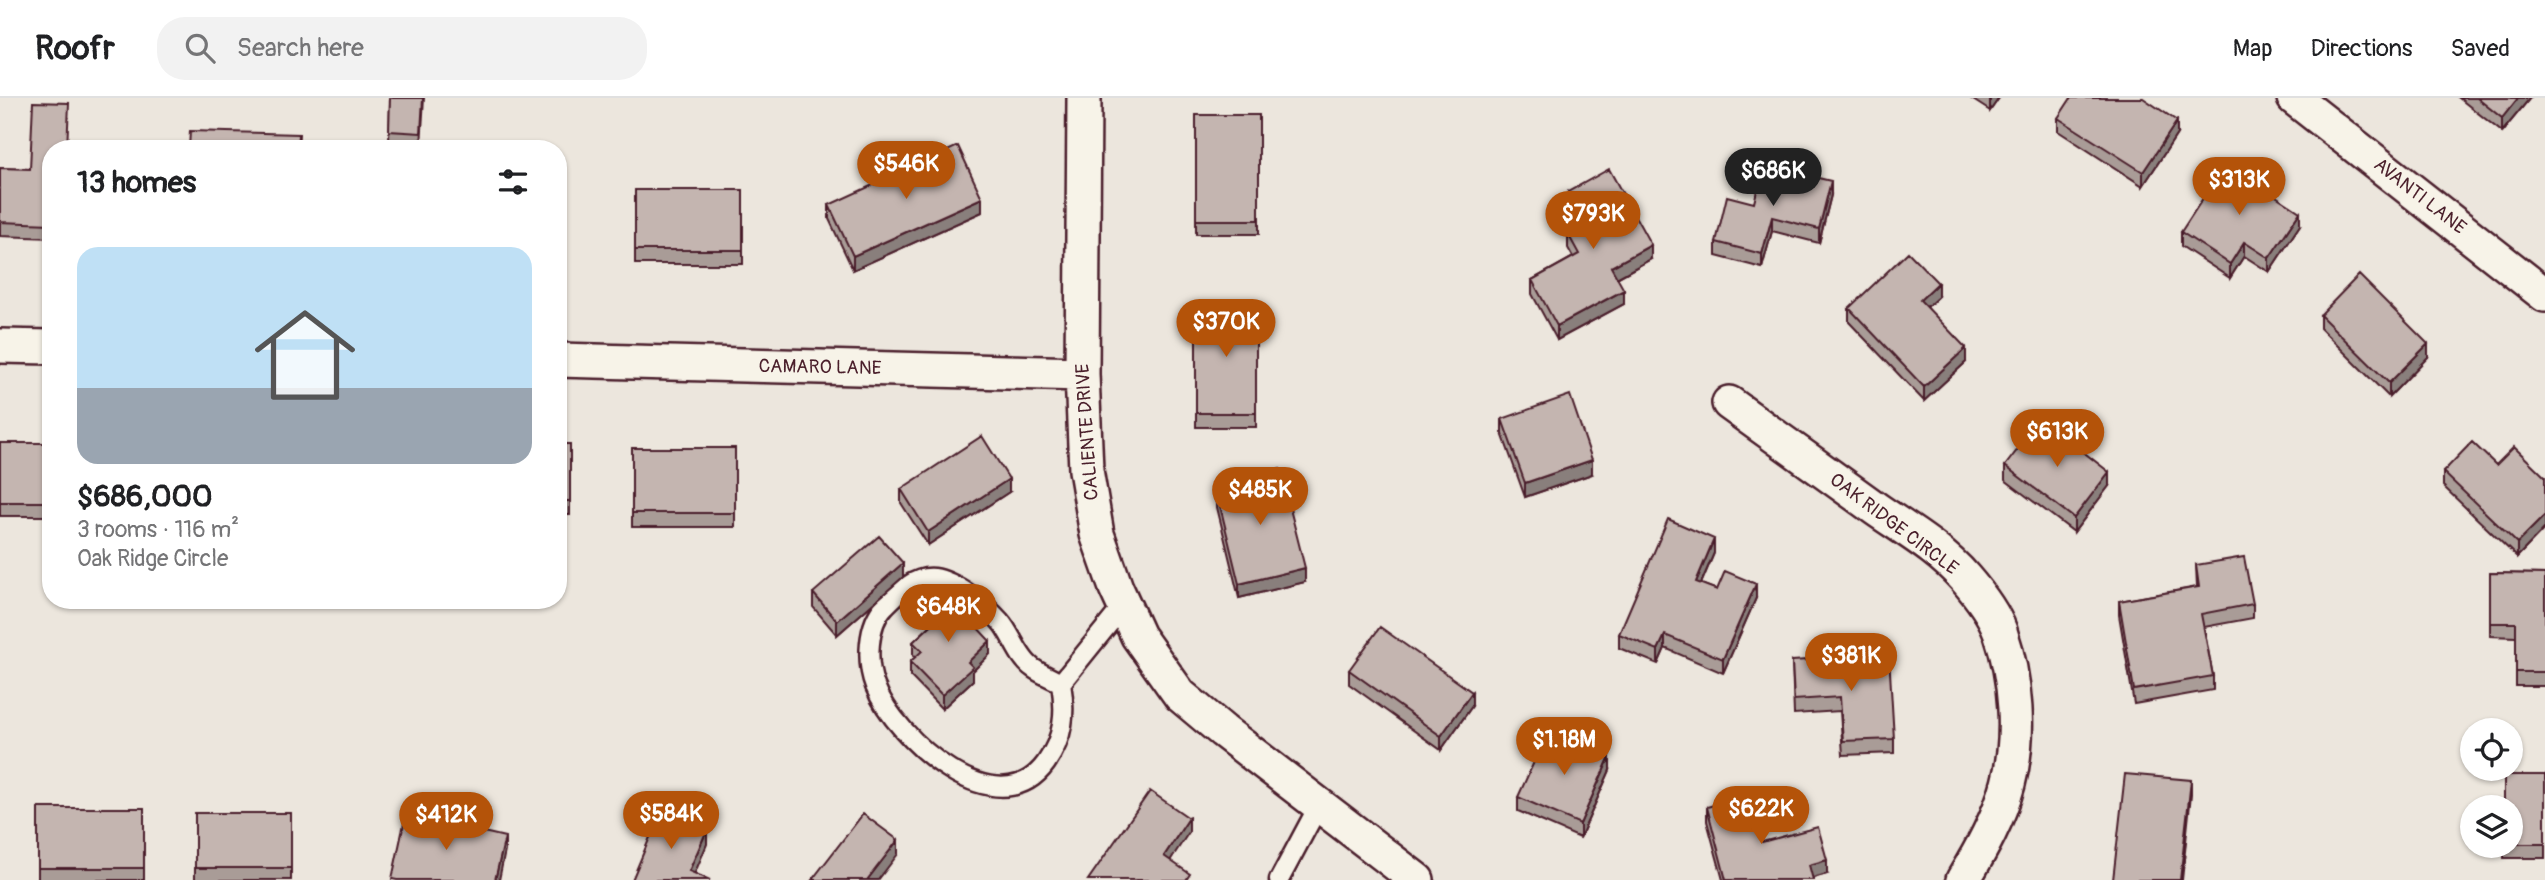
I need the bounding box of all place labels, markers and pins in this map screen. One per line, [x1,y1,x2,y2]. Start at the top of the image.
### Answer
pin: $546K [857,141,955,201]
pin: $686K [1724,148,1822,208]
pin: $313K [2190,158,2288,217]
pin: $793K [1544,192,1642,251]
pin: $370K [1177,300,1275,359]
pin: $613K [2008,410,2106,469]
pin: $485K [1211,468,1309,527]
pin: $648K [899,584,997,644]
pin: $381K [1802,634,1900,693]
pin: $1.18M [1507,718,1621,777]
pin: $622K [1712,786,1810,846]
pin: $412K [397,792,495,852]
pin: $584K [622,792,720,851]

